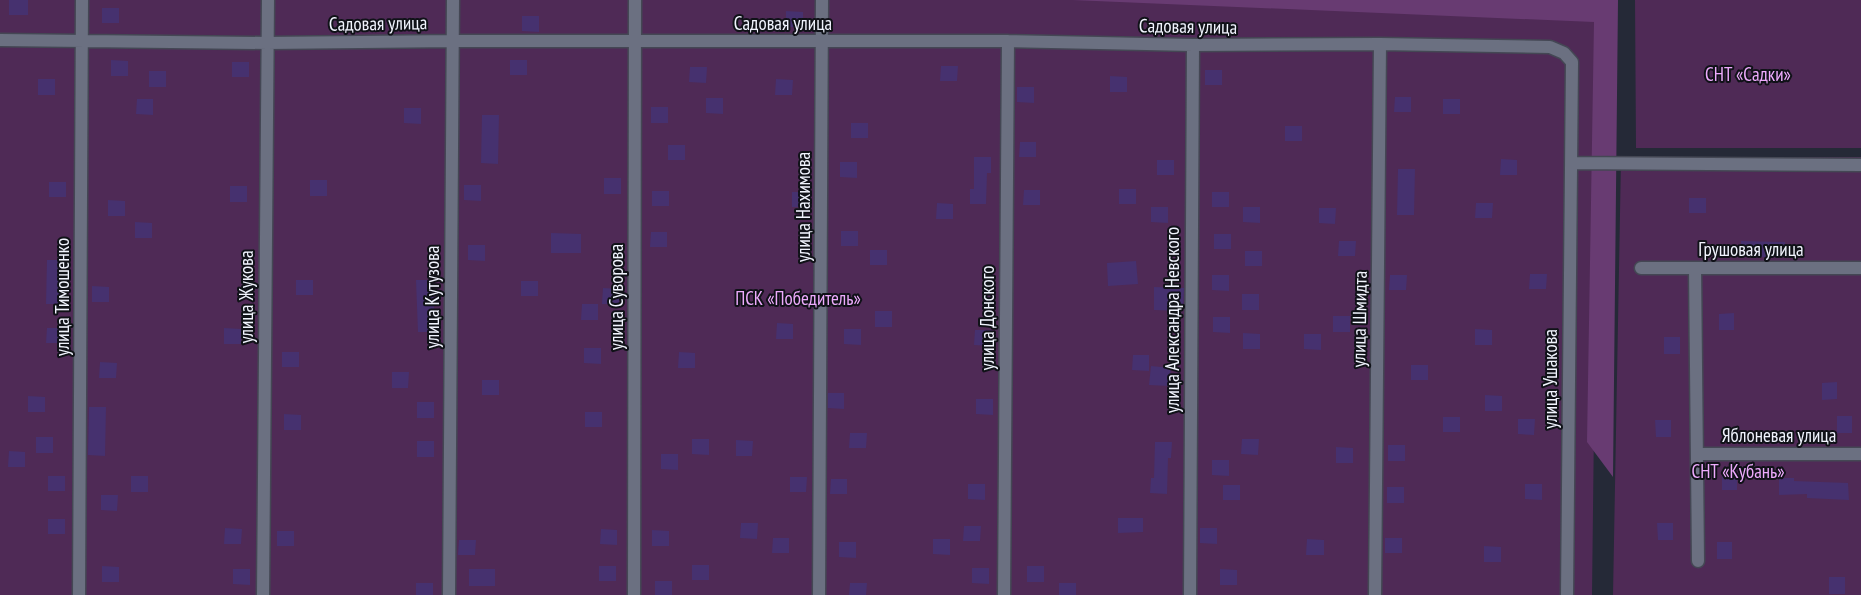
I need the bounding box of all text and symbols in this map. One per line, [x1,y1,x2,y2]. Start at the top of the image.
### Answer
street label: Садовая улица [329,10,427,36]
street label: Садовая улица [734,11,832,35]
street label: Садовая улица [1139,13,1237,39]
park label: СНТ «Садки» [1705,62,1791,86]
street label: улица Нахимова [791,152,815,262]
street label: улица Александра Невского [1160,227,1184,413]
street label: Грушовая улица [1698,237,1804,261]
street label: улица Тимошенко [50,238,74,356]
street label: улица Суворова [604,244,628,350]
street label: улица Кутузова [420,246,444,348]
street label: улица Жукова [234,250,258,344]
street label: улица Донского [975,266,999,370]
street label: улица Шмидта [1346,271,1372,367]
park label: ПСК «Победитель» [735,286,861,310]
street label: улица Ушакова [1538,329,1562,429]
street label: Яблоневая улица [1722,423,1836,447]
park label: СНТ «Кубань» [1691,459,1785,483]

